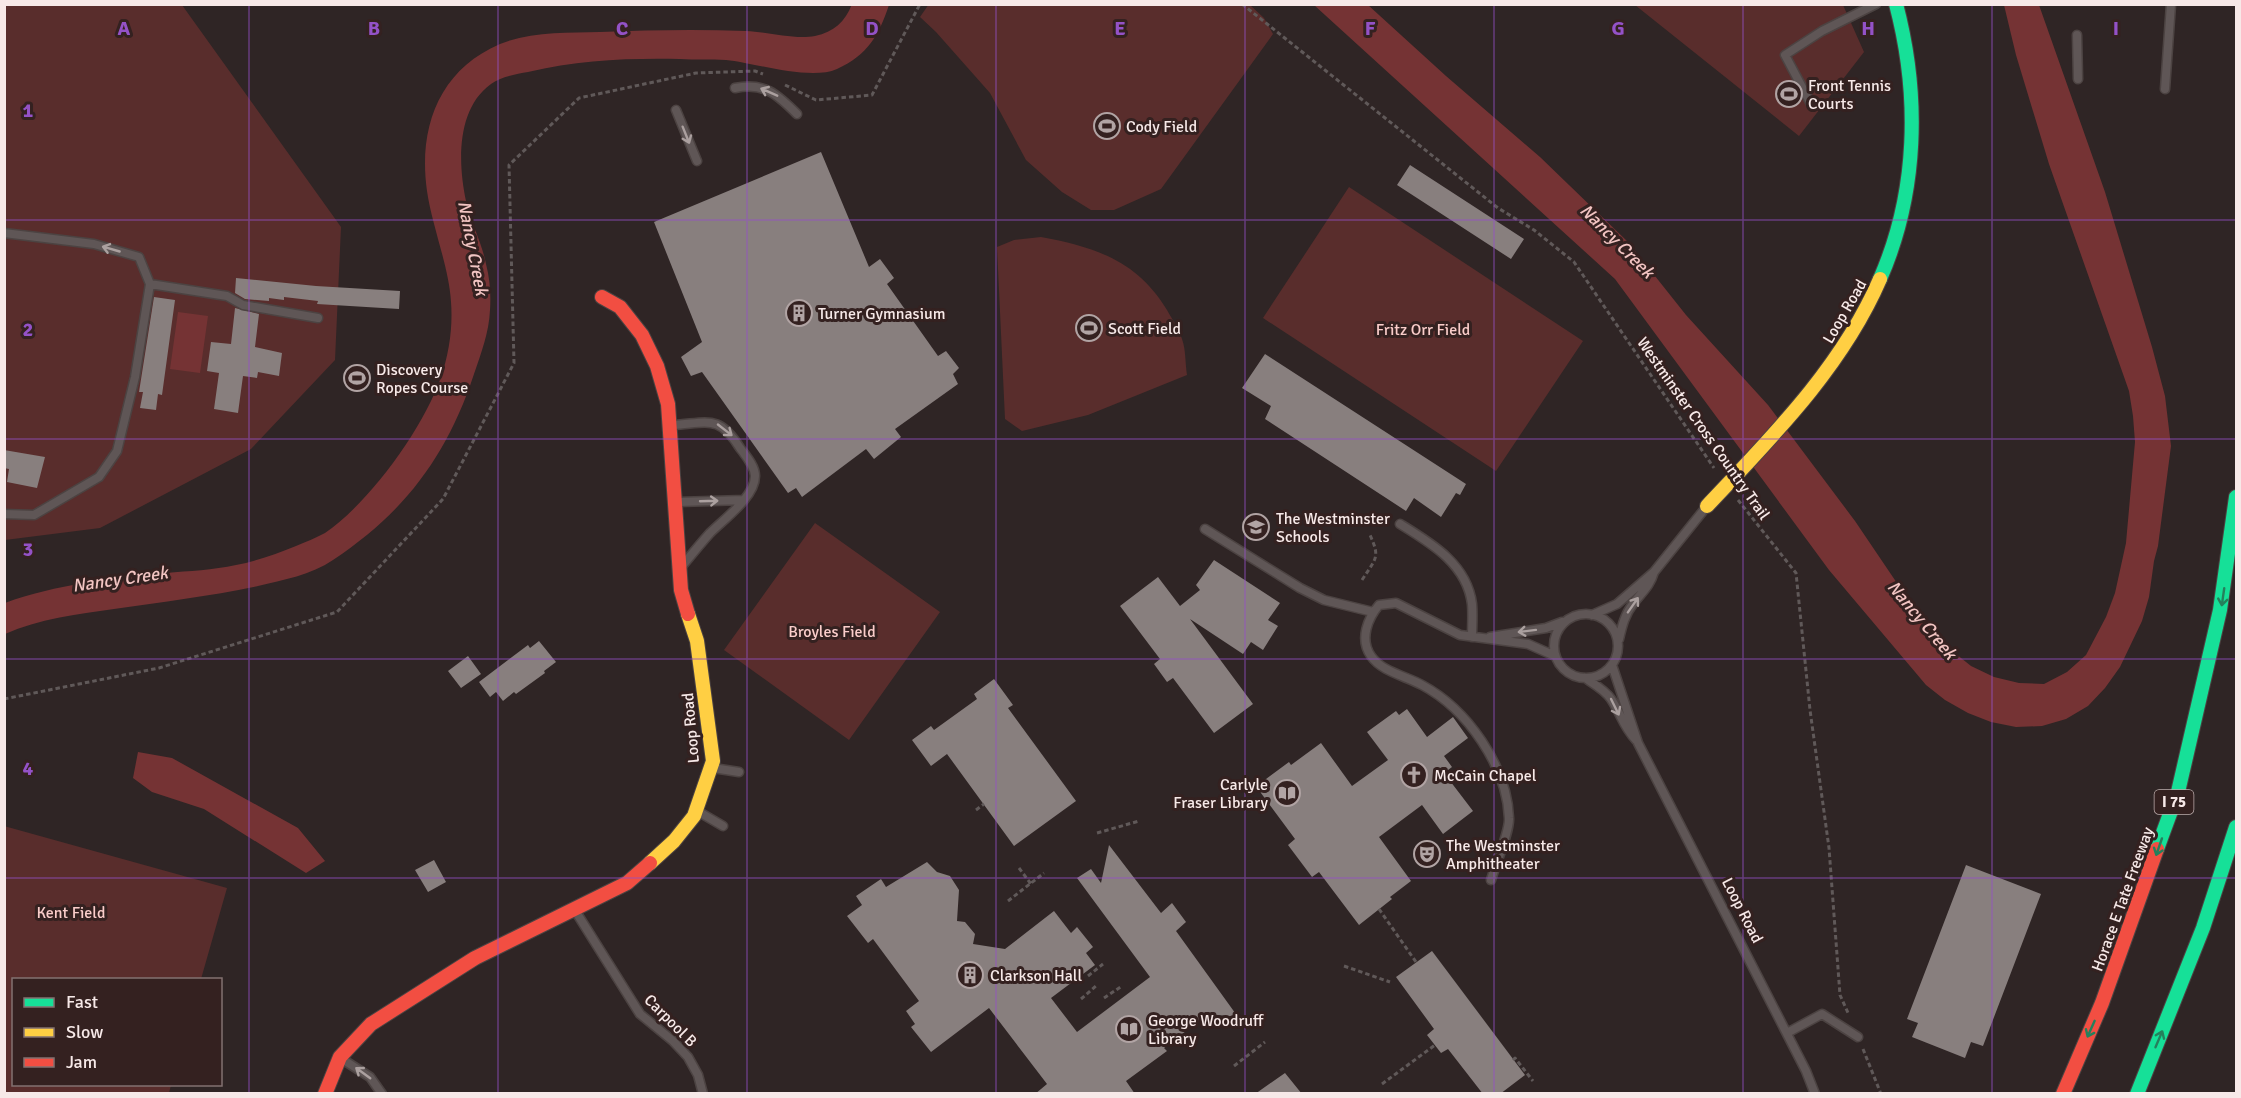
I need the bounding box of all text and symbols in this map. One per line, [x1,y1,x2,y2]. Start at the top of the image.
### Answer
text: A [118,16,131,41]
text: B [368,16,380,41]
text: C [616,16,628,41]
text: D [865,16,879,41]
text: E [1114,16,1126,41]
text: F [1365,16,1376,41]
text: G [1611,16,1625,41]
text: H [1861,16,1875,41]
text: I [2113,16,2119,41]
place label: Front Tennis Courts [1808,76,1891,114]
sports icon: Front Tennis Courts [1774,79,1804,109]
one-way arrow [760,86,778,97]
text: 1 [23,98,34,123]
sports icon: Cody Field [1092,111,1122,141]
place label: Cody Field [1126,117,1197,137]
one-way arrow [681,125,692,144]
water label: Nancy Creek [453,199,493,299]
water label: Nancy Creek [1575,199,1660,284]
one-way arrow [102,243,121,254]
street label: Loop Road [1818,276,1871,347]
building icon: Turner Gymnasium [784,298,814,328]
place label: Turner Gymnasium [818,304,945,324]
sports icon: Scott Field [1074,313,1104,343]
text: 2 [23,317,33,342]
place label: Scott Field [1108,319,1181,339]
park label: Fritz Orr Field [1376,320,1470,340]
street label: Westminster Cross Country Trail [1632,333,1774,524]
place label: Discovery Ropes Course [376,360,468,398]
sports icon: Discovery Ropes Course [342,363,372,393]
one-way arrow [717,424,733,437]
one-way arrow [699,495,719,507]
place label: The Westminster Schools [1276,509,1390,547]
school or university icon: The Westminster Schools [1241,512,1271,542]
text: 3 [23,537,33,562]
water label: Nancy Creek [71,561,171,597]
water label: Nancy Creek [1883,576,1963,665]
one-way arrow [2217,586,2228,606]
one-way arrow [1627,598,1639,614]
park label: Broyles Field [788,622,876,642]
one-way arrow [1517,626,1537,637]
street label: Loop Road [678,692,704,764]
one-way arrow [1609,698,1621,716]
text: 4 [23,756,34,781]
church icon: McCain Chapel [1399,760,1429,790]
place label: McCain Chapel [1434,766,1537,786]
place label: Carlyle Fraser Library [1173,775,1269,813]
library icon: Carlyle Fraser Library [1272,778,1302,808]
road number: I 75 [2154,790,2194,814]
street label: Horace E Tate Freeway [2088,824,2159,974]
place label: The Westminster Amphitheater [1446,836,1560,874]
one-way arrow [2152,837,2163,855]
theatre icon: The Westminster Amphitheater [1412,839,1442,869]
street label: Loop Road [1717,874,1767,947]
park label: Kent Field [37,903,105,923]
building icon: Clarkson Hall [955,960,985,990]
place label: Clarkson Hall [990,966,1082,986]
legend [12,978,222,1086]
street label: Carpool B [640,990,701,1051]
text: Fast [66,991,98,1013]
place label: George Woodruff Library [1148,1011,1264,1049]
library icon: George Woodruff Library [1114,1014,1144,1044]
one-way arrow [2085,1020,2096,1038]
text: Slow [66,1021,103,1043]
one-way arrow [2154,1031,2165,1049]
text: Jam [66,1051,97,1073]
one-way arrow [356,1067,372,1079]

